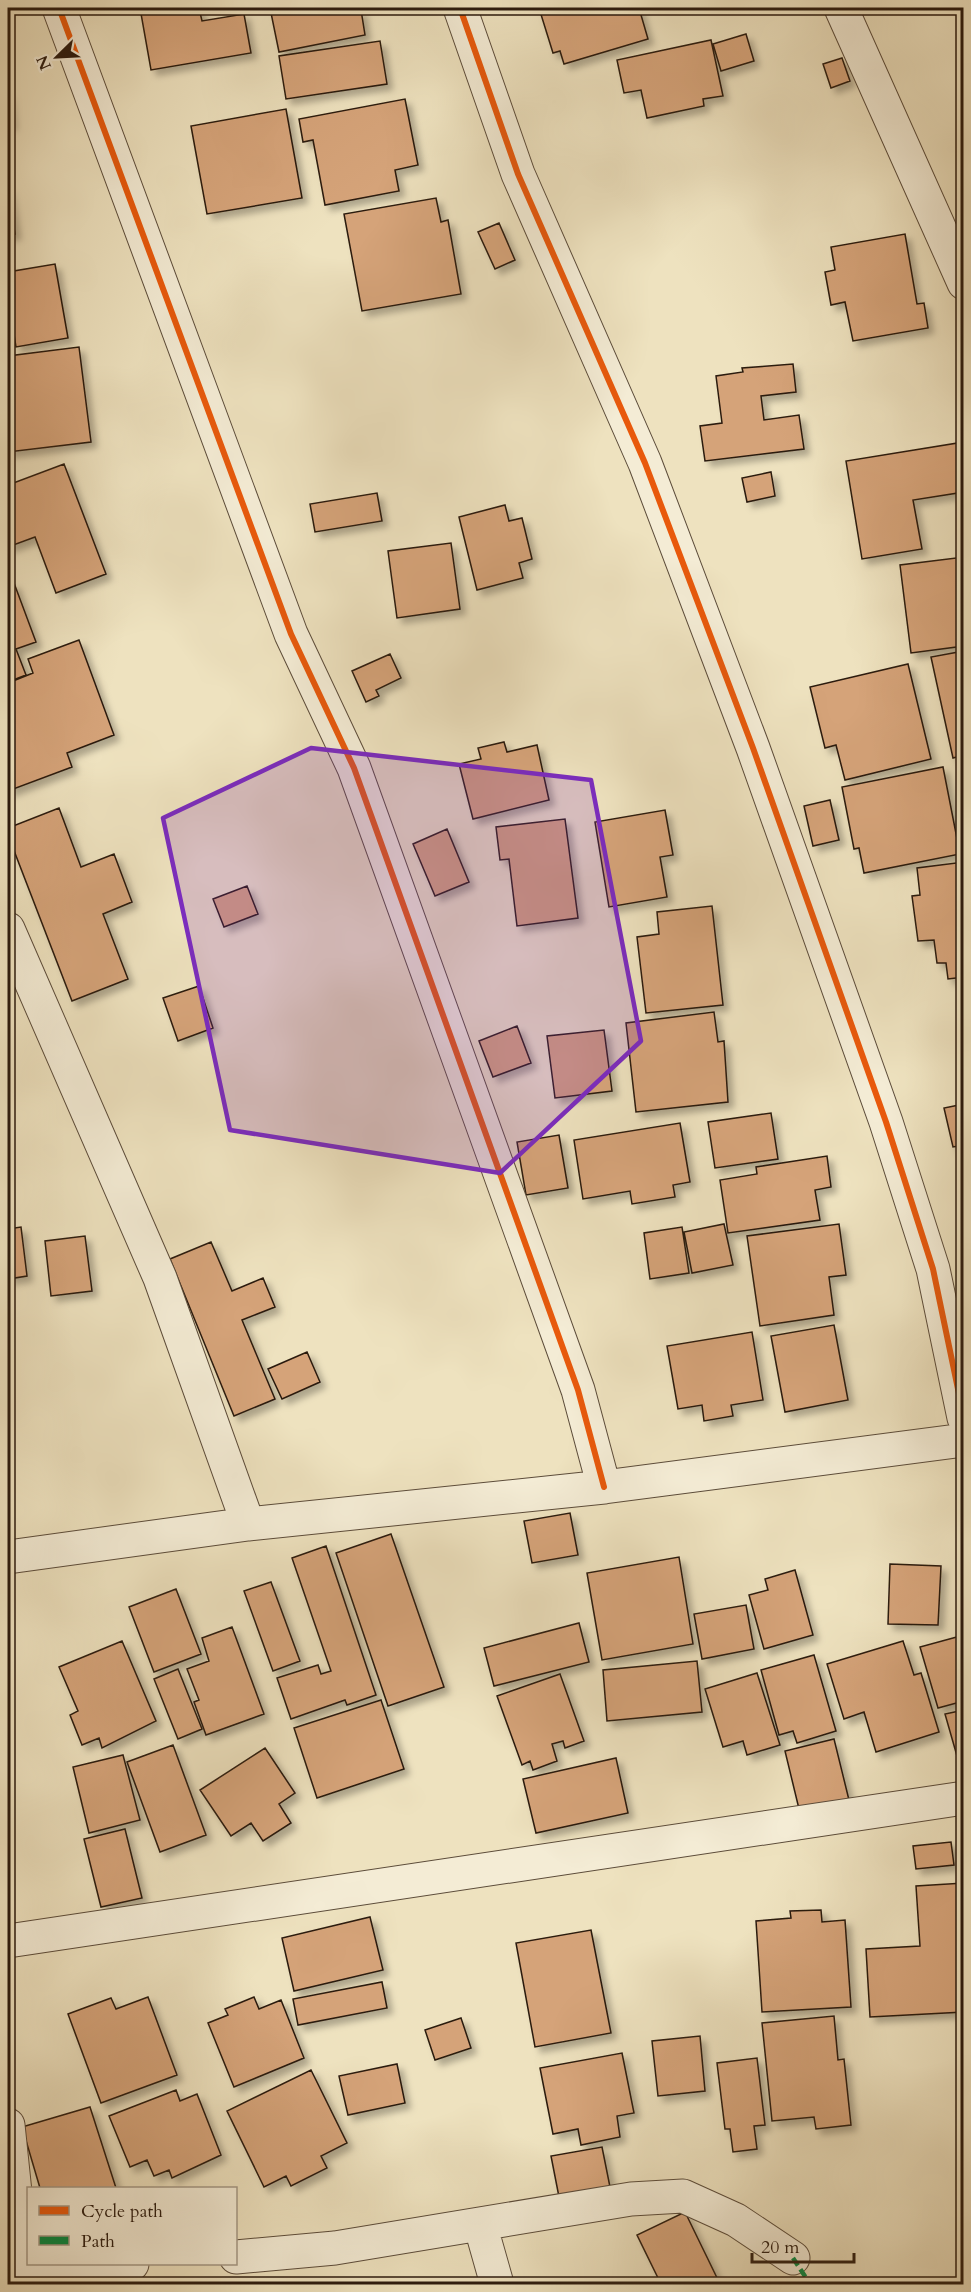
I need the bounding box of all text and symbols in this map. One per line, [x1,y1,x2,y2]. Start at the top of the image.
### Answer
north arrow [27,27,87,87]
text: N [31,52,57,74]
legend [27,2187,237,2265]
text: Cycle path [81,2199,163,2224]
scale bar [752,2226,854,2264]
text: Path [81,2229,115,2254]
text: 20 m [761,2235,800,2260]

